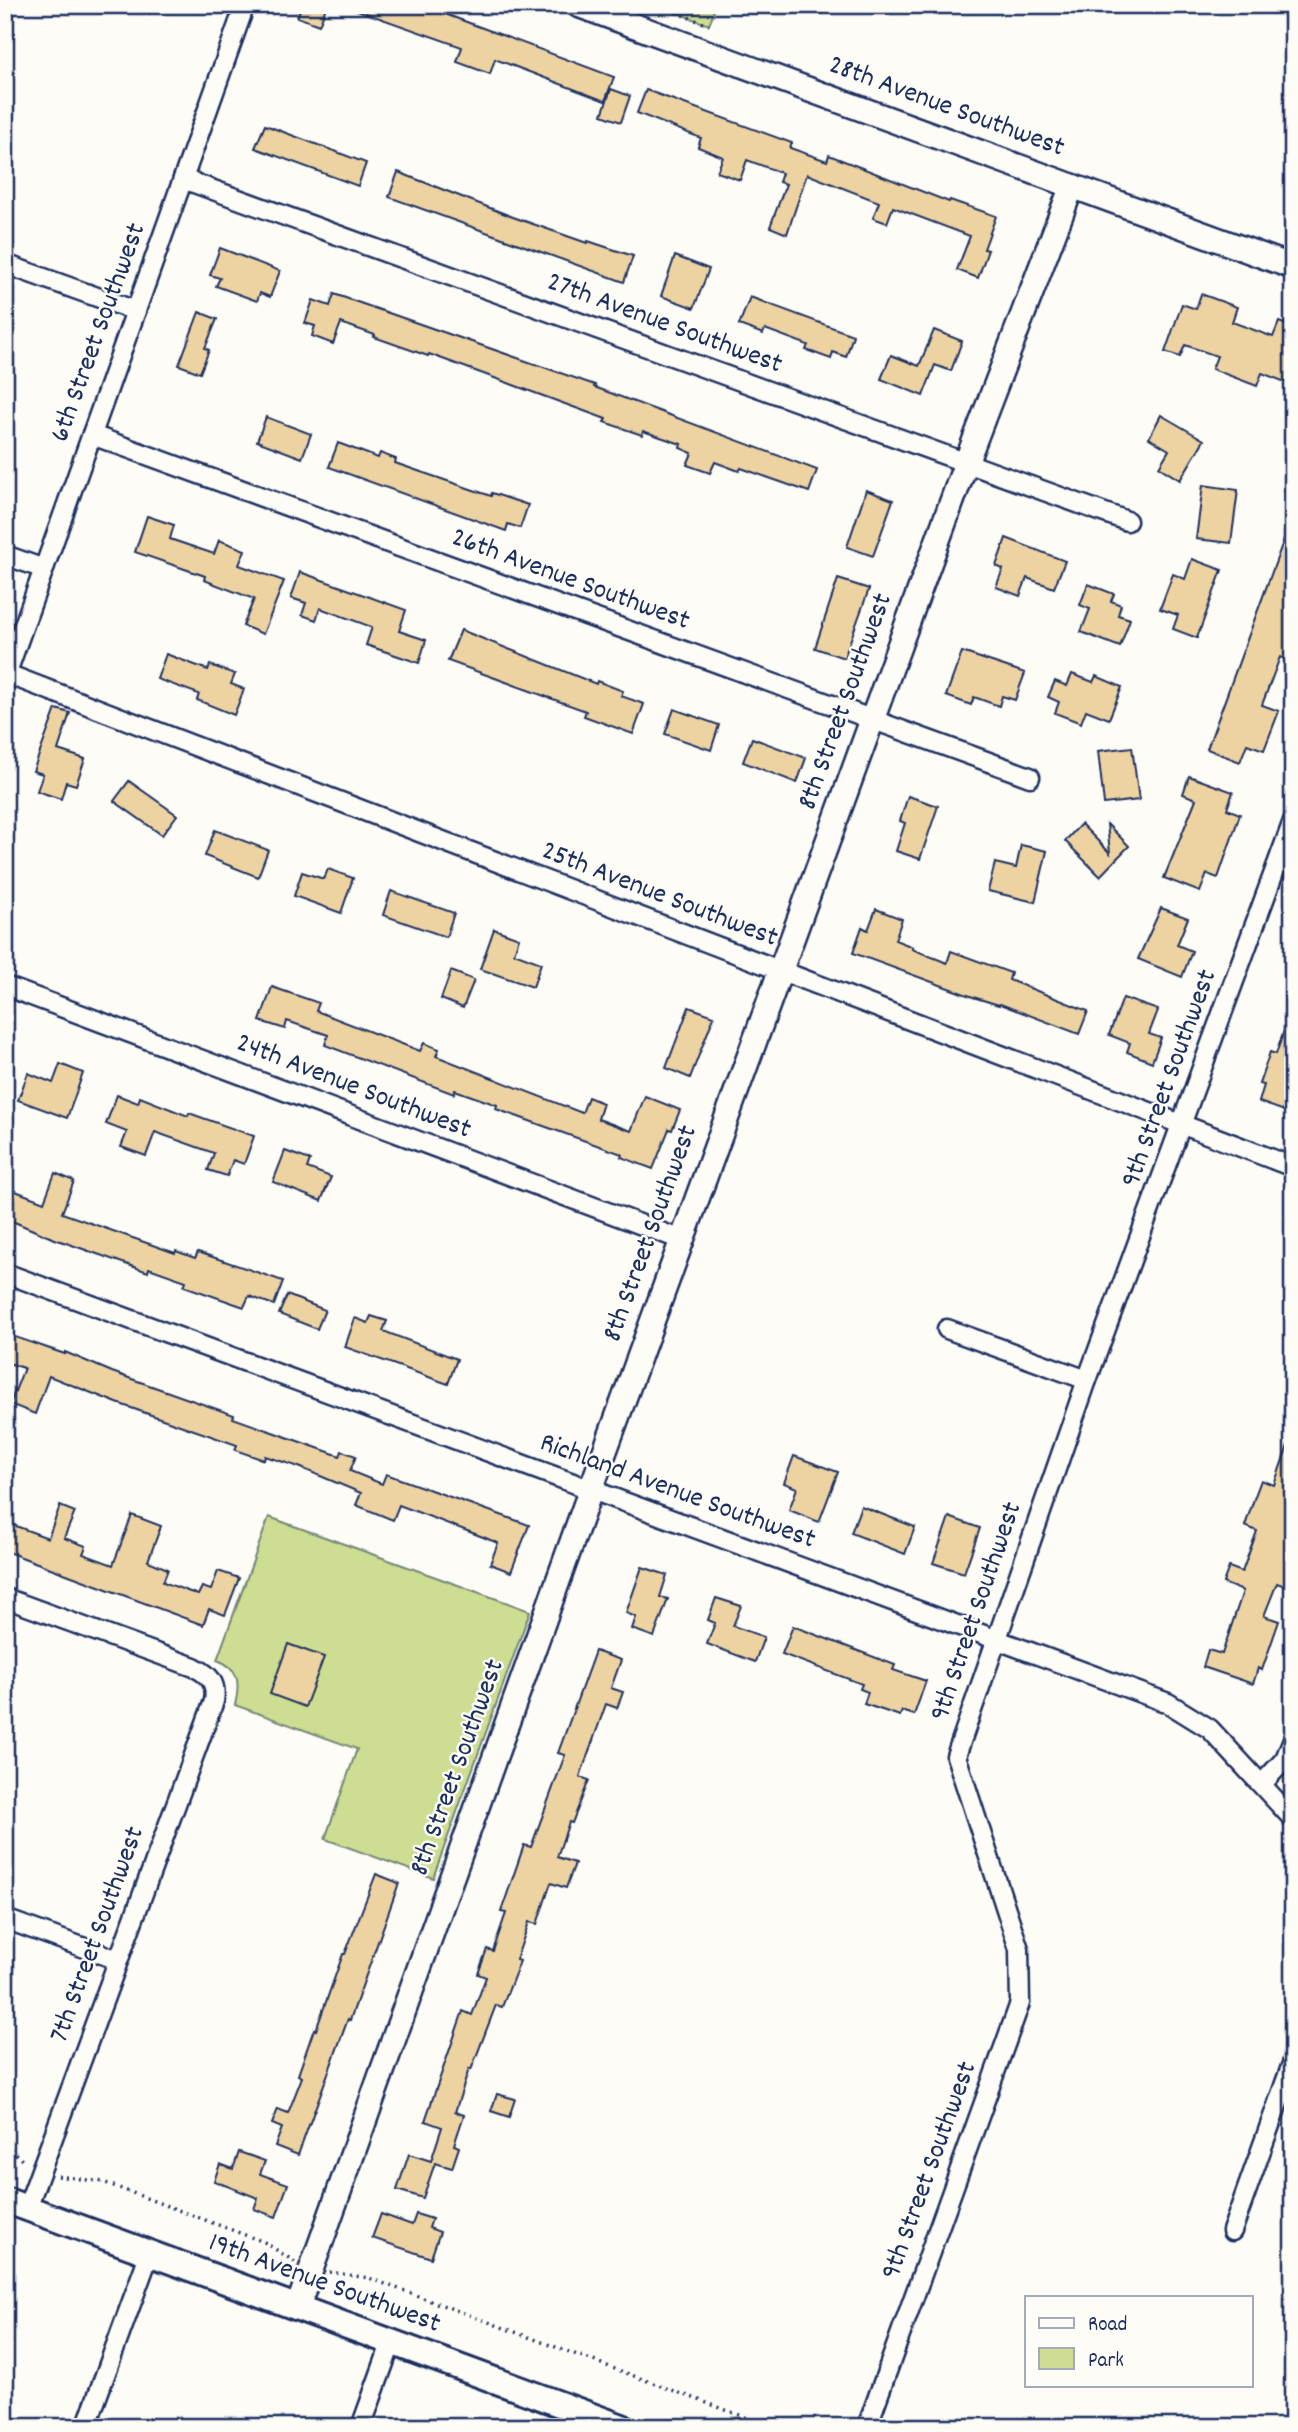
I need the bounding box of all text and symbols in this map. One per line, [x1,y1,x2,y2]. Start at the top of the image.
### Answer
street label: 28th Avenue Southwest [822,47,1070,169]
street label: 6th Street Southwest [42,218,158,448]
street label: 27th Avenue Southwest [541,264,787,386]
street label: 26th Avenue Southwest [445,519,695,643]
street label: 8th Street Southwest [789,588,905,816]
street label: 25th Avenue Southwest [535,832,783,960]
street label: 9th Street Southwest [1113,964,1229,1194]
street label: 24th Avenue Southwest [230,1025,476,1151]
street label: 8th Street Southwest [594,1120,710,1348]
street label: Richland Avenue Southwest [534,1425,820,1561]
street label: 9th Street Southwest [922,1497,1034,1727]
street label: 8th Street Southwest [401,1654,517,1882]
street label: 7th Street Southwest [41,1821,157,2049]
street label: 9th Street Southwest [873,2056,989,2286]
street label: 19th Avenue Southwest [202,2224,446,2346]
legend [1025,2296,1252,2386]
text: Road [1088,2311,1127,2341]
text: Park [1088,2347,1124,2377]

